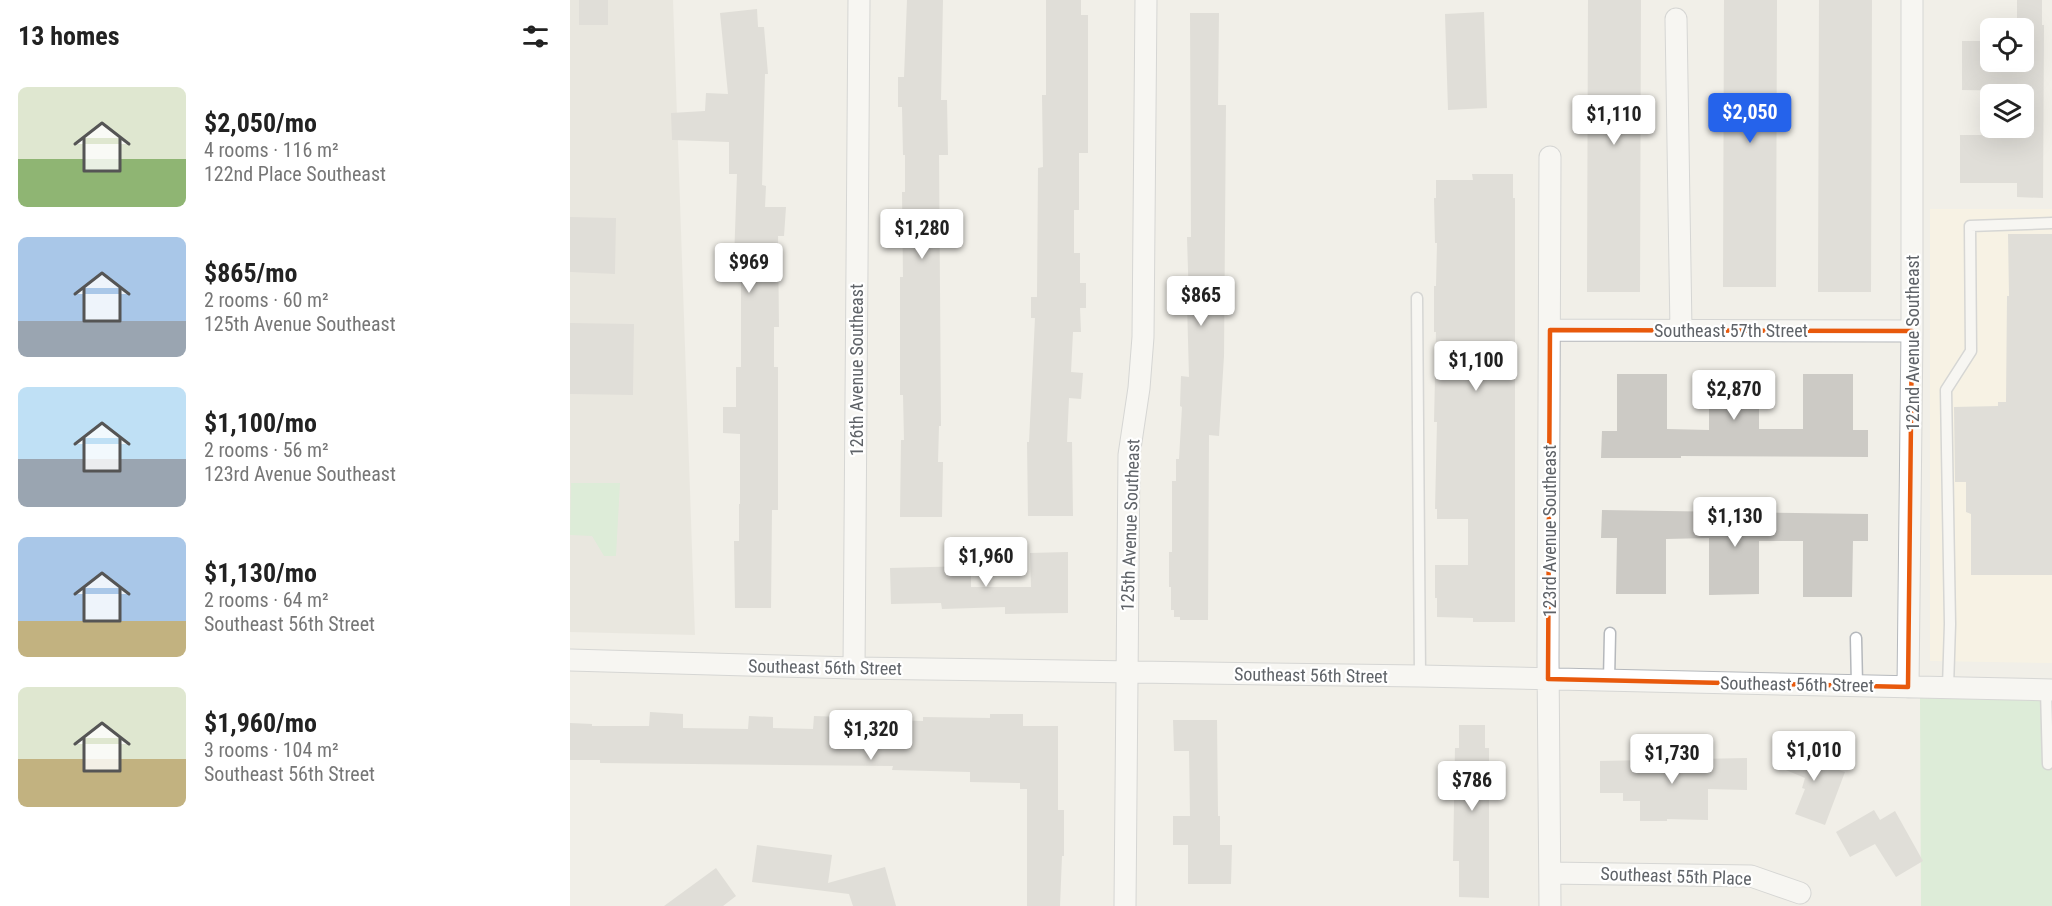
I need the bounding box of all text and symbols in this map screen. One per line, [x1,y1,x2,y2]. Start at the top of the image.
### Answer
map controls [1980,18,2034,138]
button: locate [1980,18,2034,72]
icon: filters [519,20,552,53]
text: 13 homes [18,21,120,51]
button: layers [1980,84,2034,138]
pin: $2,050 [1701,93,1799,144]
pin: $1,110 [1565,95,1663,146]
text: $2,050 [1722,100,1778,124]
text: $1,110 [1586,102,1642,126]
text: $2,050/mo [204,108,317,138]
icon: home [66,111,138,183]
text: 4 rooms · 116 m² [204,138,339,162]
text: 122nd Place Southeast [204,162,386,186]
pin: $1,280 [873,209,971,260]
text: $1,280 [894,216,950,240]
pin: $969 [713,243,785,294]
text: $969 [729,250,769,274]
street label: 122nd Avenue Southeast [1902,255,1923,431]
text: $865/mo [204,258,297,288]
icon: home [66,261,138,333]
pin: $865 [1165,276,1237,327]
text: $865 [1181,283,1221,307]
street label: 126th Avenue Southeast [846,284,867,456]
text: 2 rooms · 60 m² [204,288,329,312]
text: 125th Avenue Southeast [204,312,396,336]
street label: Southeast 57th Street [1654,320,1808,341]
pin: $1,100 [1427,341,1525,392]
text: $1,100 [1448,348,1504,372]
pin: $2,870 [1685,370,1783,421]
text: $2,870 [1706,377,1762,401]
text: $1,100/mo [204,408,317,438]
icon: home [66,411,138,483]
text: 2 rooms · 56 m² [204,438,329,462]
street label: 125th Avenue Southeast [1116,438,1144,612]
street label: 123rd Avenue Southeast [1539,445,1560,617]
text: 123rd Avenue Southeast [204,462,396,486]
pin: $1,130 [1686,497,1784,548]
text: $1,130 [1707,504,1763,528]
pin: $1,960 [937,537,1035,588]
text: $1,960 [958,544,1014,568]
text: $1,130/mo [204,558,317,588]
icon: home [66,561,138,633]
text: 2 rooms · 64 m² [204,588,329,612]
text: Southeast 56th Street [204,612,375,636]
street label: Southeast 56th Street [748,655,902,679]
street label: Southeast 56th Street [1234,663,1388,687]
street label: Southeast 56th Street [1720,672,1874,696]
text: $1,960/mo [204,708,317,738]
pin: $1,320 [822,710,920,761]
icon: home [66,711,138,783]
text: $1,320 [843,717,899,741]
pin: $1,010 [1765,731,1863,782]
pin: $1,730 [1623,734,1721,785]
text: 3 rooms · 104 m² [204,738,339,762]
text: $1,010 [1786,738,1842,762]
text: $1,730 [1644,741,1700,765]
pin: $786 [1436,761,1508,812]
text: Southeast 56th Street [204,762,375,786]
text: $786 [1452,768,1492,792]
street label: Southeast 55th Place [1600,863,1752,889]

